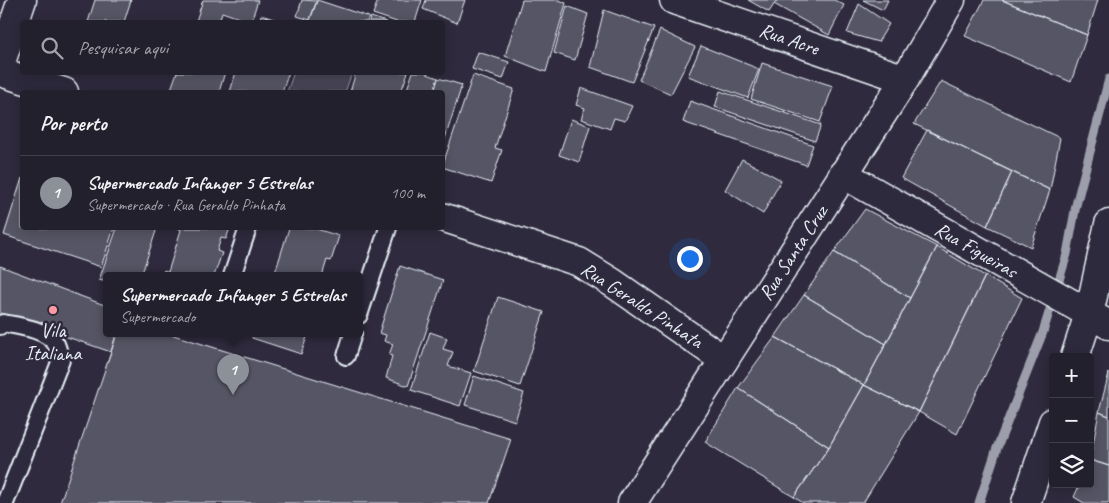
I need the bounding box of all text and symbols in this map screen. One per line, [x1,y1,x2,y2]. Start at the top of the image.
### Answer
street label: Rua Acre [756,17,823,61]
search box [20,20,445,75]
icon: search [38,34,66,62]
text: Pesquisar aqui [78,36,168,60]
text: Por perto [40,110,107,136]
text: Supermercado Infanger 5 Estrelas [87,171,312,195]
text: 1 [52,183,60,203]
text: 100 m [391,183,425,203]
text: Supermercado · Rua Geraldo Pinhata [87,195,285,215]
street label: Rua Santa Cruz [753,199,834,305]
street label: Rua Figueiras [930,216,1024,285]
your location [677,246,703,272]
street label: Rua Geraldo Pinhata [576,256,709,355]
popup [103,272,363,337]
text: Supermercado Infanger 5 Estrelas [120,283,346,307]
marker: Vila Italiana [47,304,59,316]
text: Supermercado [120,307,195,327]
place label: Vila Italiana [25,318,83,366]
map controls [1049,353,1094,488]
button: + [1049,353,1094,398]
pin: 1 [217,354,249,395]
button: − [1049,398,1094,443]
button: layers [1049,443,1094,488]

